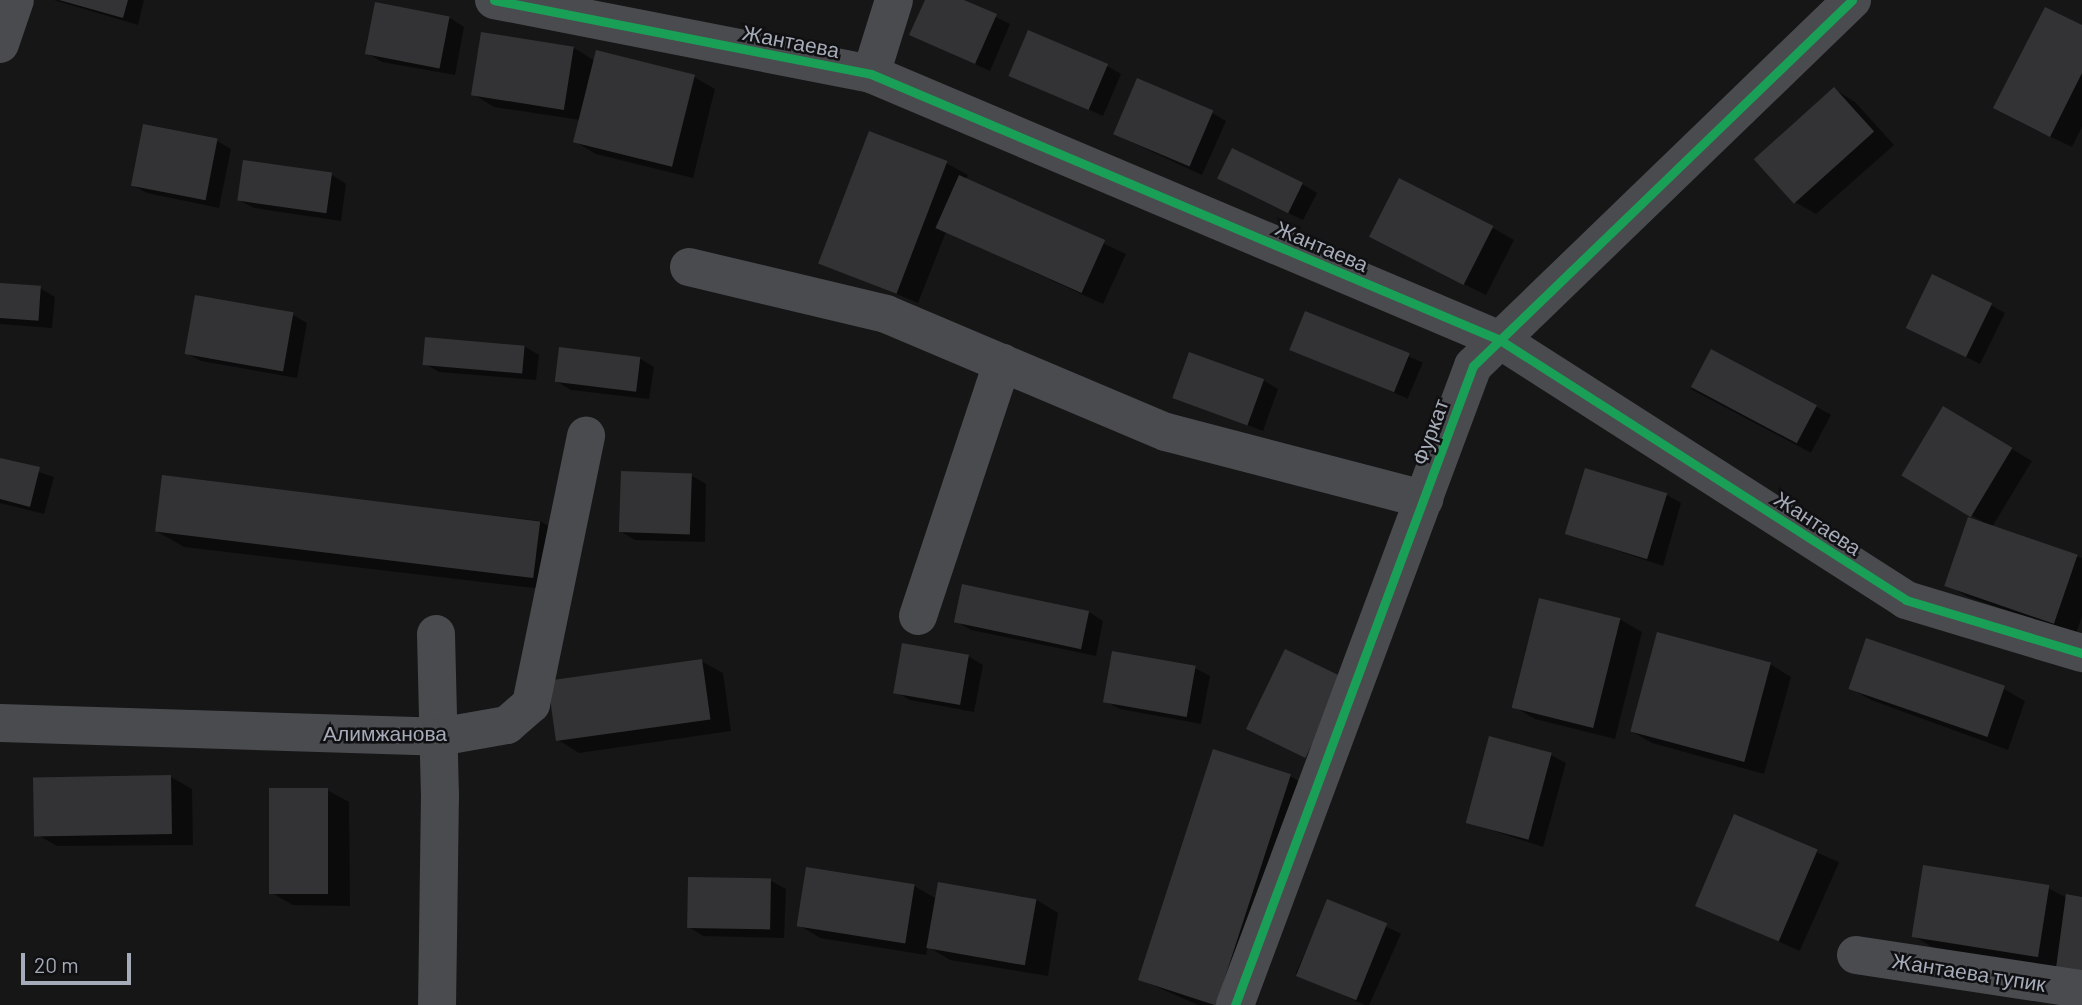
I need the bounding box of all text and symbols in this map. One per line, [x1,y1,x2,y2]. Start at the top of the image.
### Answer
street label: Жантаева [740,19,842,63]
street label: Жантаева [1272,215,1372,277]
street label: Фуркат [1406,396,1454,468]
street label: Жантаева [1770,486,1866,560]
street label: Алимжанова [323,720,447,746]
scale bar [24,939,135,983]
street label: Жантаева тупик [1890,947,2048,997]
text: 20 m [34,952,79,977]

